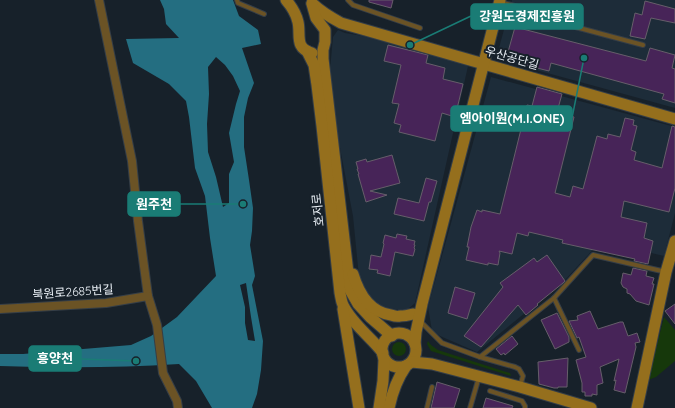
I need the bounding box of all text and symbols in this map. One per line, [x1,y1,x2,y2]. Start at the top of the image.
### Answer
callout: 강원도경제진흥원 [471,4,583,29]
text: 강원도경제진흥원 [479,8,575,24]
street label: 우산공단길 [484,43,541,72]
callout: 엠아이원(M.I.ONE) [451,106,572,131]
text: 엠아이원(M.I.ONE) [460,110,565,126]
callout: 원주천 [128,192,180,216]
street label: 호저로 [308,193,327,227]
text: 원주천 [136,196,172,212]
street label: 북원로2685번길 [32,281,114,302]
callout: 흥양천 [29,346,81,371]
text: 흥양천 [37,350,73,366]

